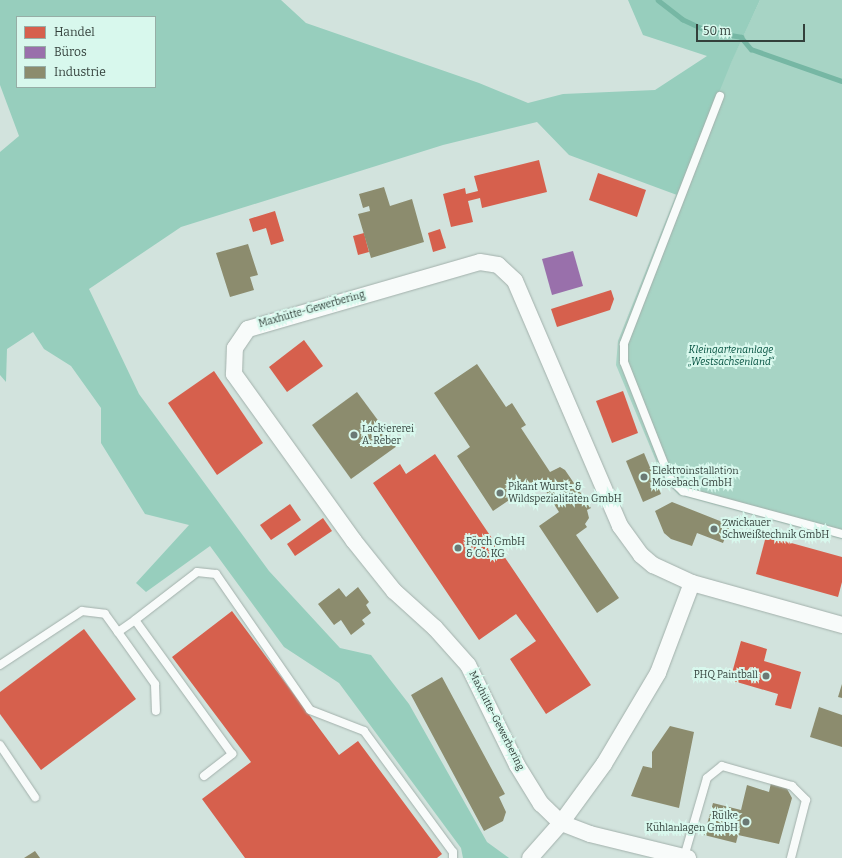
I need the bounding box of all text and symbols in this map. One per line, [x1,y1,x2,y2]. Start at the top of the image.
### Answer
legend [16,16,156,88]
scale bar [698,16,807,42]
text: 50 m [703,24,731,38]
text: Handel [54,25,95,39]
text: Büros [54,45,87,59]
text: Industrie [54,65,106,79]
street label: Maxhütte-Gewerbering [258,289,366,331]
park label: Kleingartenanlage „Westsachsenland“ [688,344,774,368]
place label: Lackiererei A. Reber [362,423,414,446]
marker: Lackiererei A. Reber [349,430,359,440]
place label: Elektroinstallation Mosebach GmbH [652,465,738,488]
marker: Elektroinstallation Mosebach GmbH [639,472,649,482]
place label: Pikant Wurst- & Wildspezialitäten GmbH [508,481,622,504]
marker: Pikant Wurst- & Wildspezialitäten GmbH [495,488,505,498]
place label: Zwickauer Schweißtechnik GmbH [722,517,829,540]
marker: Zwickauer Schweißtechnik GmbH [709,524,719,534]
place label: Förch GmbH & Co. KG [466,536,525,560]
marker: Förch GmbH & Co. KG [453,543,463,553]
street label: Maxhütte-Gewerbering [466,669,526,773]
place label: PHQ Paintball [694,670,758,682]
marker: PHQ Paintball [761,671,771,681]
place label: Rülke Kühlanlagen GmbH [646,810,738,834]
marker: Rülke Kühlanlagen GmbH [741,817,751,827]

